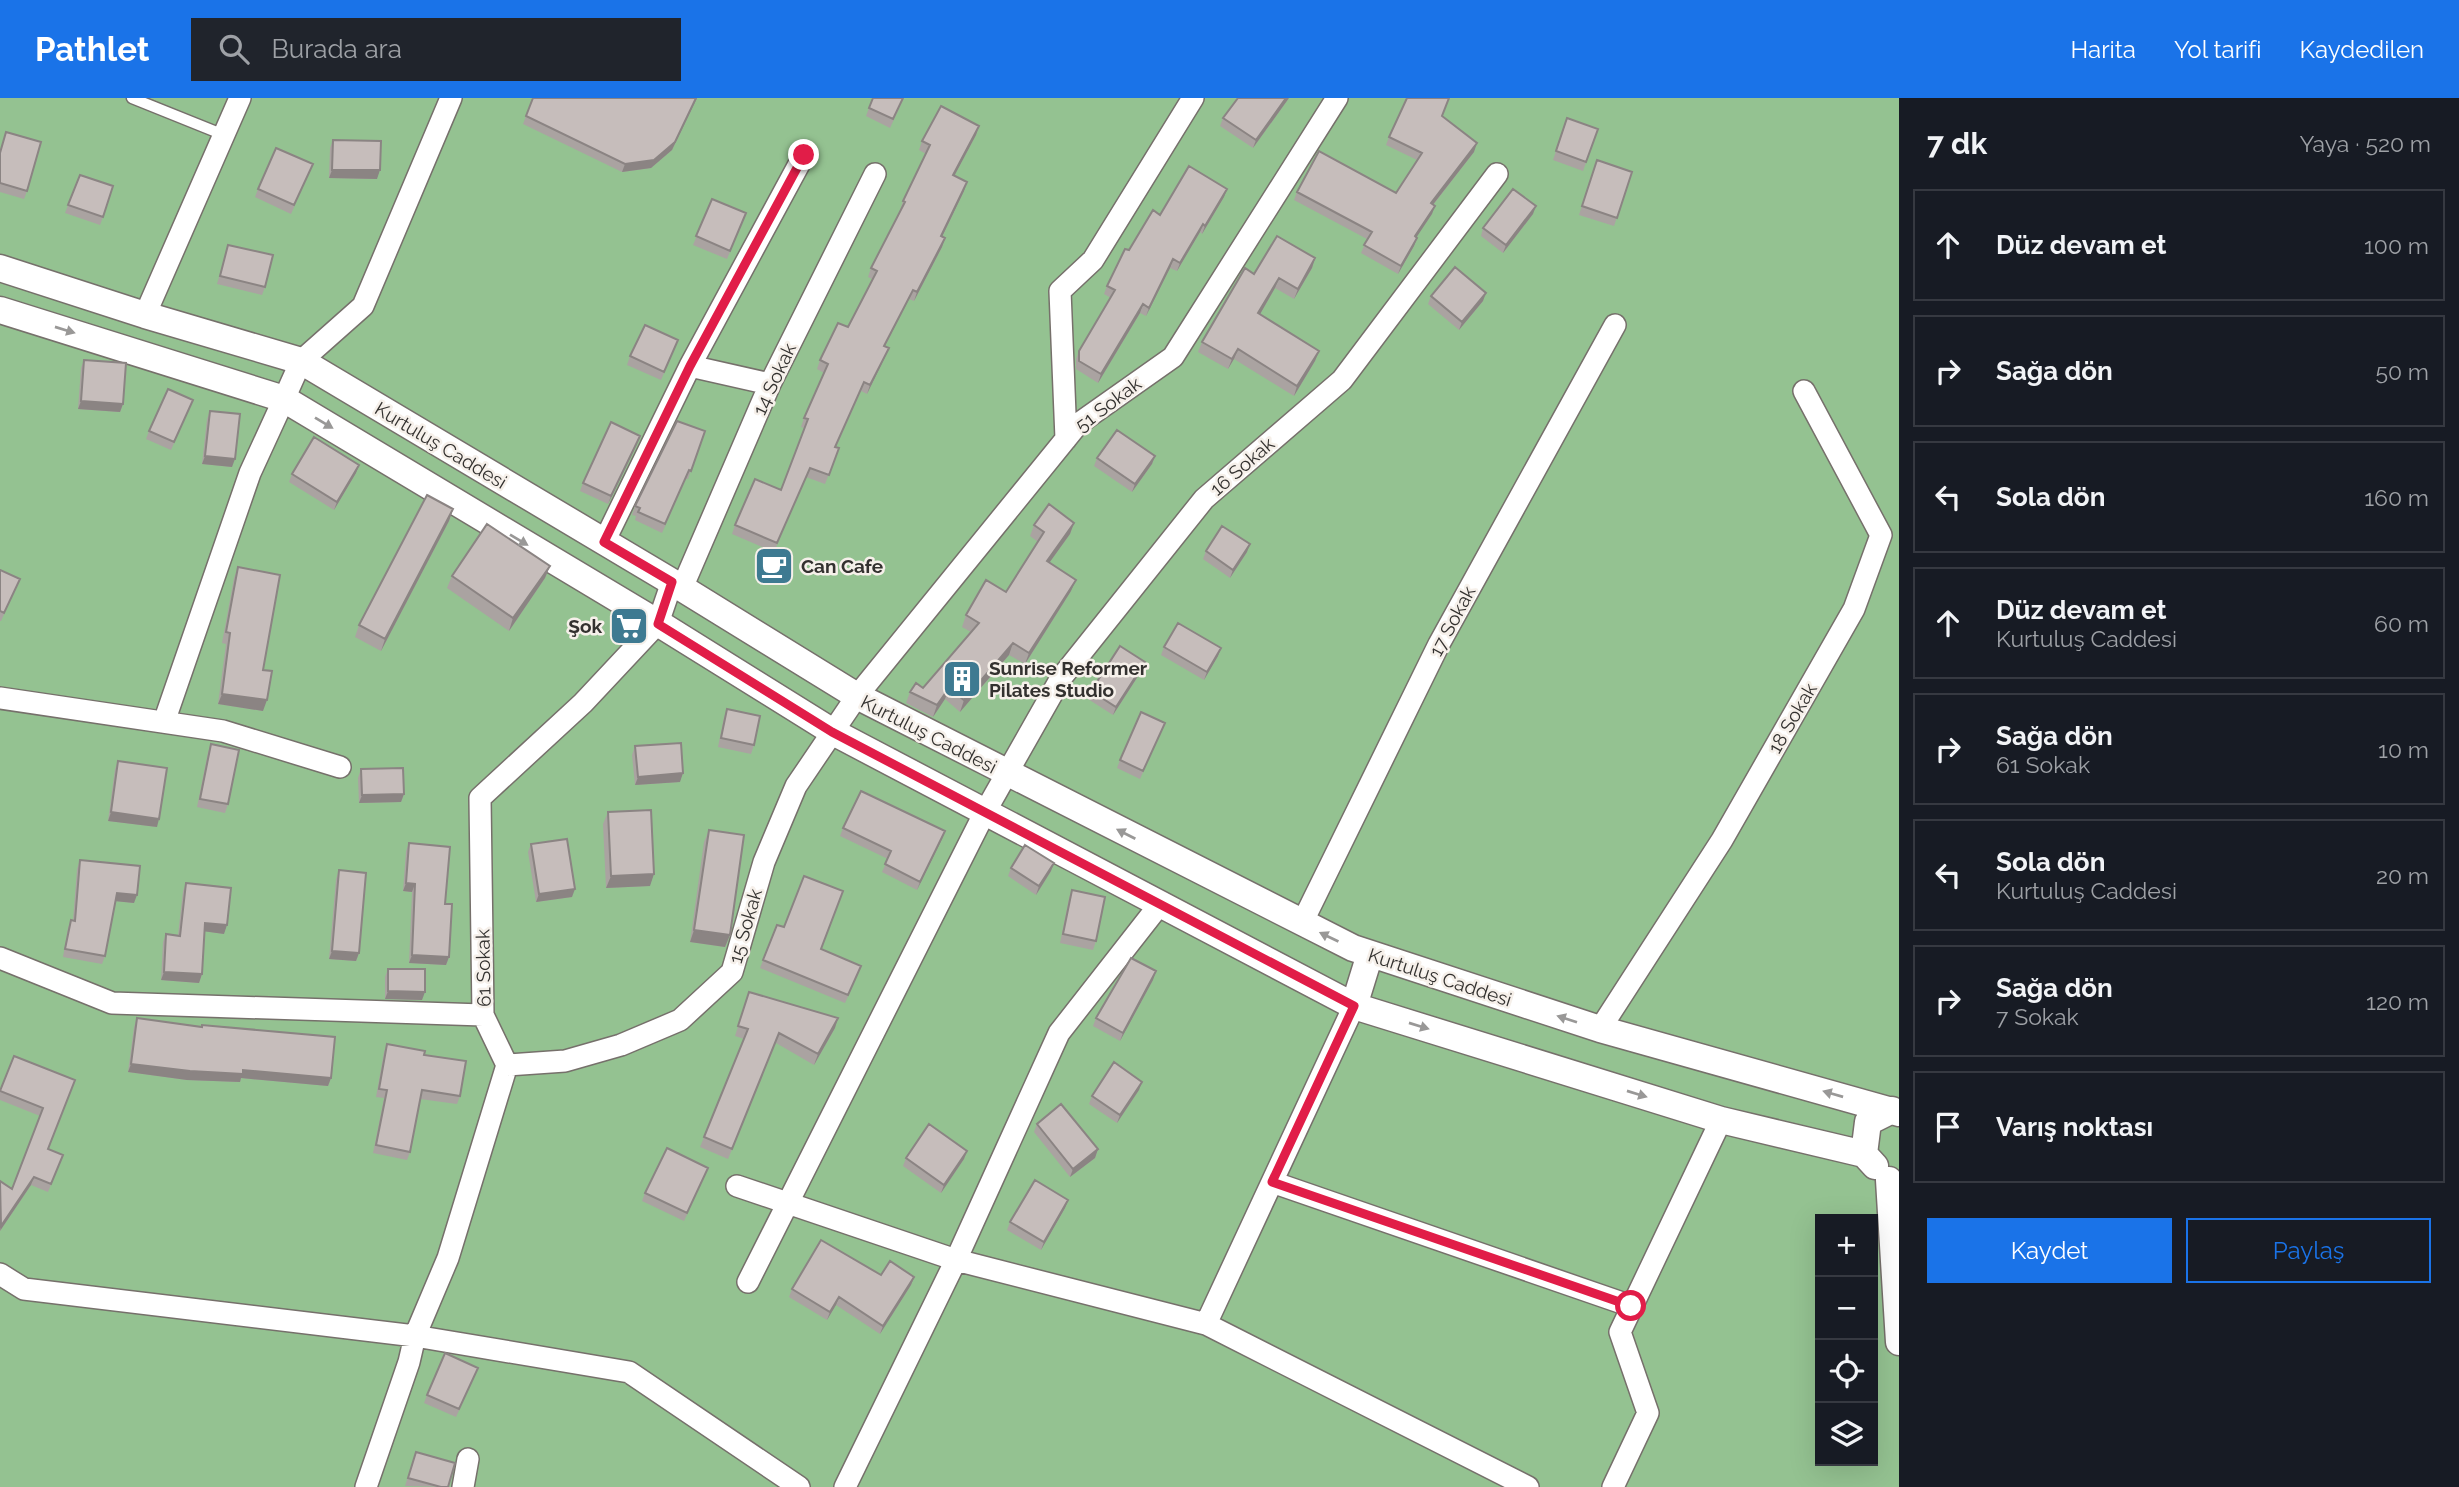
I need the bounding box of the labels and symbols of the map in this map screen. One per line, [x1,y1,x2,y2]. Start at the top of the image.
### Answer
route end [788,139,819,170]
one-way arrow [55,326,76,336]
street label: 14 Sokak [748,340,800,418]
street label: 51 Sokak [1071,372,1145,436]
street label: Kurtuluş Caddesi [371,397,511,493]
one-way arrow [315,417,334,430]
street label: 16 Sokak [1205,432,1279,500]
one-way arrow [510,534,529,547]
cafe icon: Can Cafe [753,545,795,587]
place label: Can Cafe [801,555,883,577]
street label: 17 Sokak [1424,582,1480,660]
supermarket icon: Şok [608,605,650,647]
place label: Şok [568,615,602,637]
place label: Sunrise Reformer Pilates Studio [989,657,1148,701]
building icon: Sunrise Reformer Pilates Studio [941,658,983,700]
street label: 18 Sokak [1763,679,1821,757]
street label: Kurtuluş Caddesi [857,690,1001,778]
one-way arrow [1116,828,1136,840]
street label: 15 Sokak [724,886,766,966]
street label: 61 Sokak [471,929,495,1007]
one-way arrow [1319,931,1339,942]
street label: Kurtuluş Caddesi [1366,943,1514,1011]
one-way arrow [1557,1013,1578,1023]
one-way arrow [1409,1022,1430,1032]
one-way arrow [1822,1088,1844,1099]
one-way arrow [1626,1089,1647,1099]
route start [1615,1290,1646,1321]

